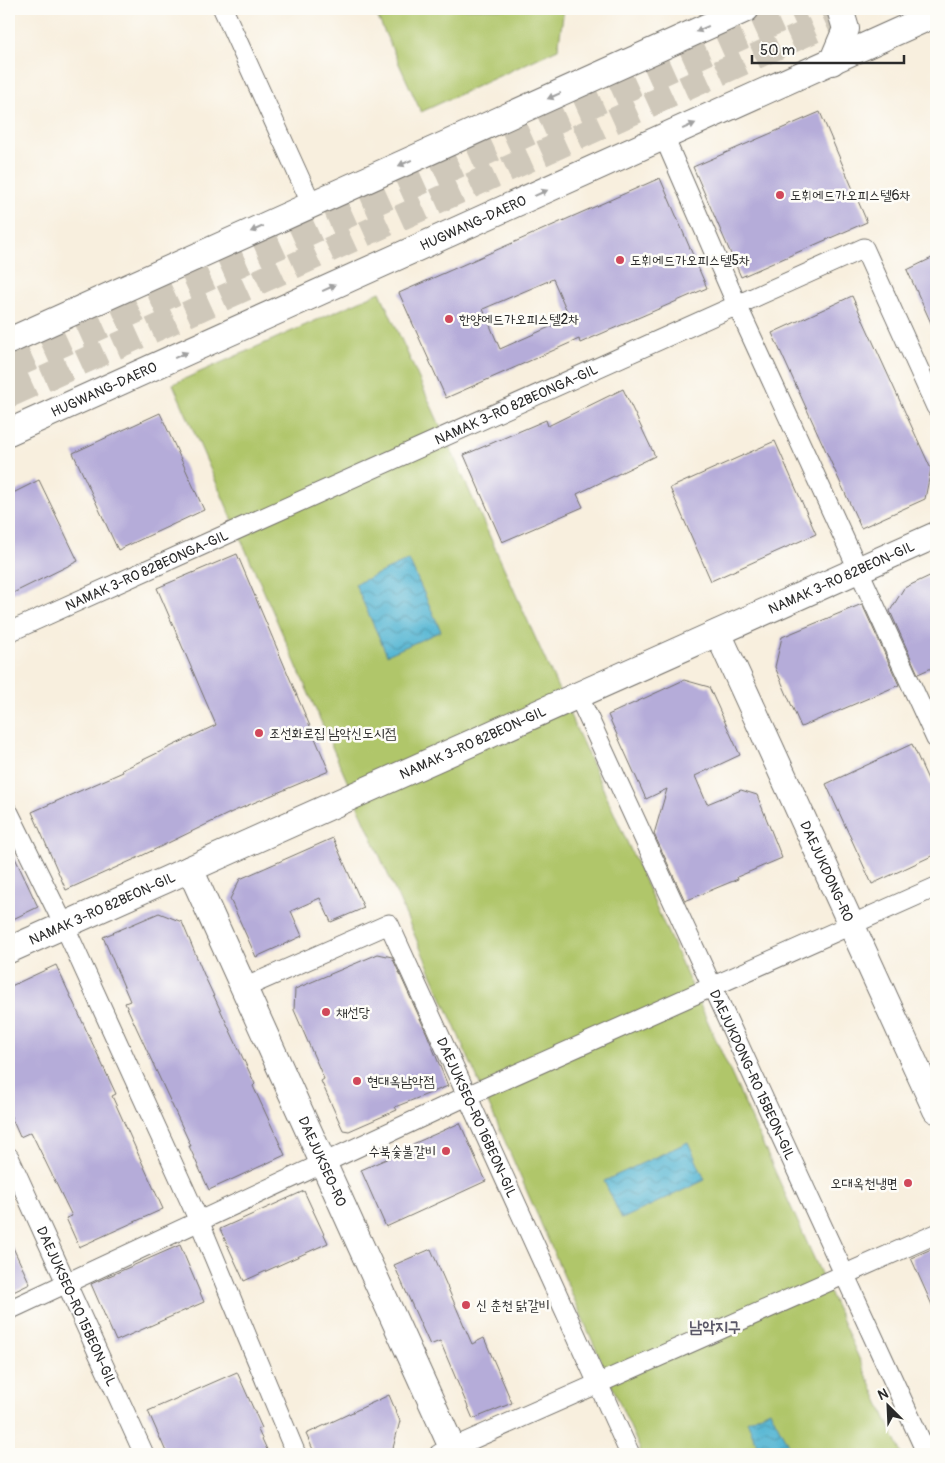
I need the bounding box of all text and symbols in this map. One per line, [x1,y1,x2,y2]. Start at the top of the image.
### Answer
one-way arrow [695,25,709,33]
scale bar [752,32,905,64]
text: 50 m [760,41,795,60]
one-way arrow [547,92,561,100]
one-way arrow [682,122,696,130]
one-way arrow [398,159,412,167]
place label: 도휘에드가오피스텔6차 [790,187,911,204]
one-way arrow [534,188,548,196]
marker: 도휘에드가오피스텔6차 [774,189,786,201]
street label: HUGWANG-DAERO [418,192,529,255]
one-way arrow [250,226,264,234]
place label: 도휘에드가오피스텔5차 [630,252,750,269]
marker: 도휘에드가오피스텔5차 [614,254,626,266]
one-way arrow [322,284,336,292]
place label: 한양에드가오피스텔2차 [459,311,579,328]
marker: 한양에드가오피스텔2차 [443,313,455,325]
one-way arrow [174,350,188,358]
street label: HUGWANG-DAERO [48,358,160,421]
street label: NAMAK 3-RO 82BEONGA-GIL [432,361,601,449]
street label: NAMAK 3-RO 82BEONGA-GIL [63,527,231,615]
street label: NAMAK 3-RO 82BEON-GIL [766,538,918,618]
street label: NAMAK 3-RO 82BEON-GIL [397,703,549,783]
place label: 조선화로집 남악신도시점 [269,725,396,742]
marker: 조선화로집 남악신도시점 [253,727,265,739]
street label: DAEJUKDONG-RO [796,818,857,925]
street label: NAMAK 3-RO 82BEON-GIL [26,869,178,949]
street label: DAEJUKDONG-RO 15BEON-GIL [706,987,799,1163]
place label: 채선당 [336,1004,371,1021]
marker: 채선당 [320,1006,332,1018]
street label: DAEJUKSEO-RO 16BEON-GIL [433,1035,520,1201]
place label: 현대옥남악점 [367,1073,435,1090]
marker: 현대옥남악점 [351,1075,363,1087]
street label: DAEJUKSEO-RO [294,1114,350,1209]
place label: 수북숯불갈비 [368,1143,436,1160]
marker: 수북숯불갈비 [440,1145,452,1157]
place label: 오대옥천냉면 [830,1175,898,1192]
marker: 오대옥천냉면 [902,1177,914,1189]
street label: DAEJUKSEO-RO 15BEON-GIL [33,1224,120,1389]
place label: 신 춘천 닭갈비 [476,1297,550,1314]
marker: 신 춘천 닭갈비 [460,1299,472,1311]
district label: 남악지구 [689,1317,741,1337]
north arrow [862,1380,912,1430]
text: N [875,1385,891,1404]

